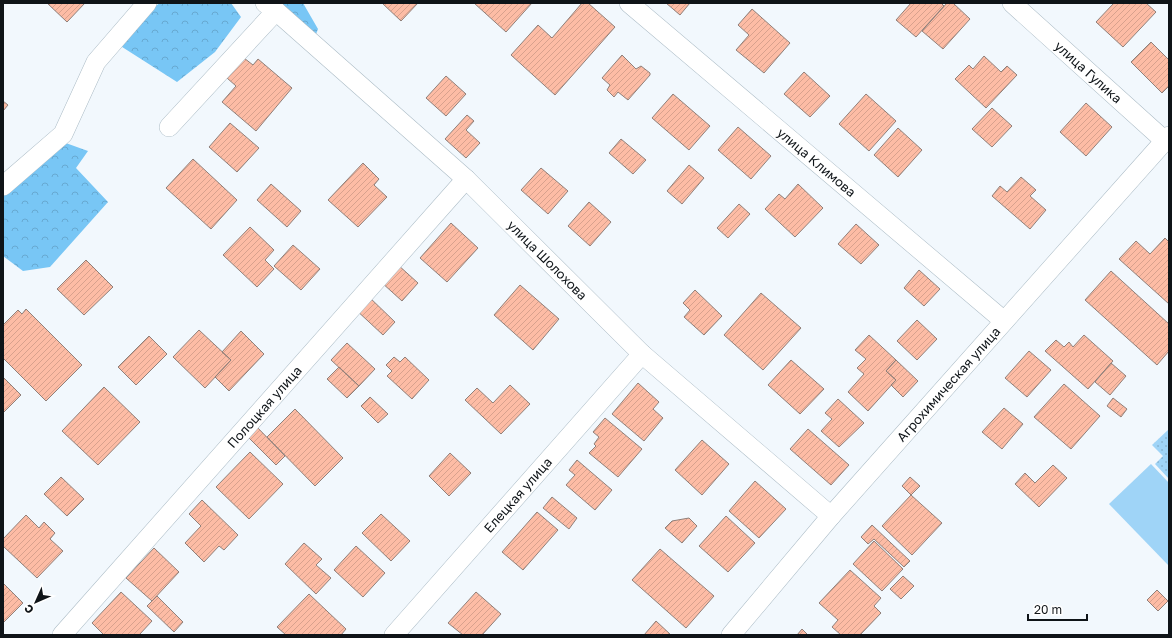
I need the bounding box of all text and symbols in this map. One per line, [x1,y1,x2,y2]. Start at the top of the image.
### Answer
street label: улица Гулика [1052,38,1125,106]
street label: улица Климова [774,124,859,200]
street label: улица Шолохова [504,217,591,303]
street label: Агрохимическая улица [893,323,1004,445]
street label: Полоцкая улица [224,362,305,451]
street label: Елецкая улица [480,454,555,536]
north arrow [16,582,56,622]
scale bar [1028,596,1087,622]
text: С [21,602,36,617]
text: 20 m [1034,602,1062,617]

